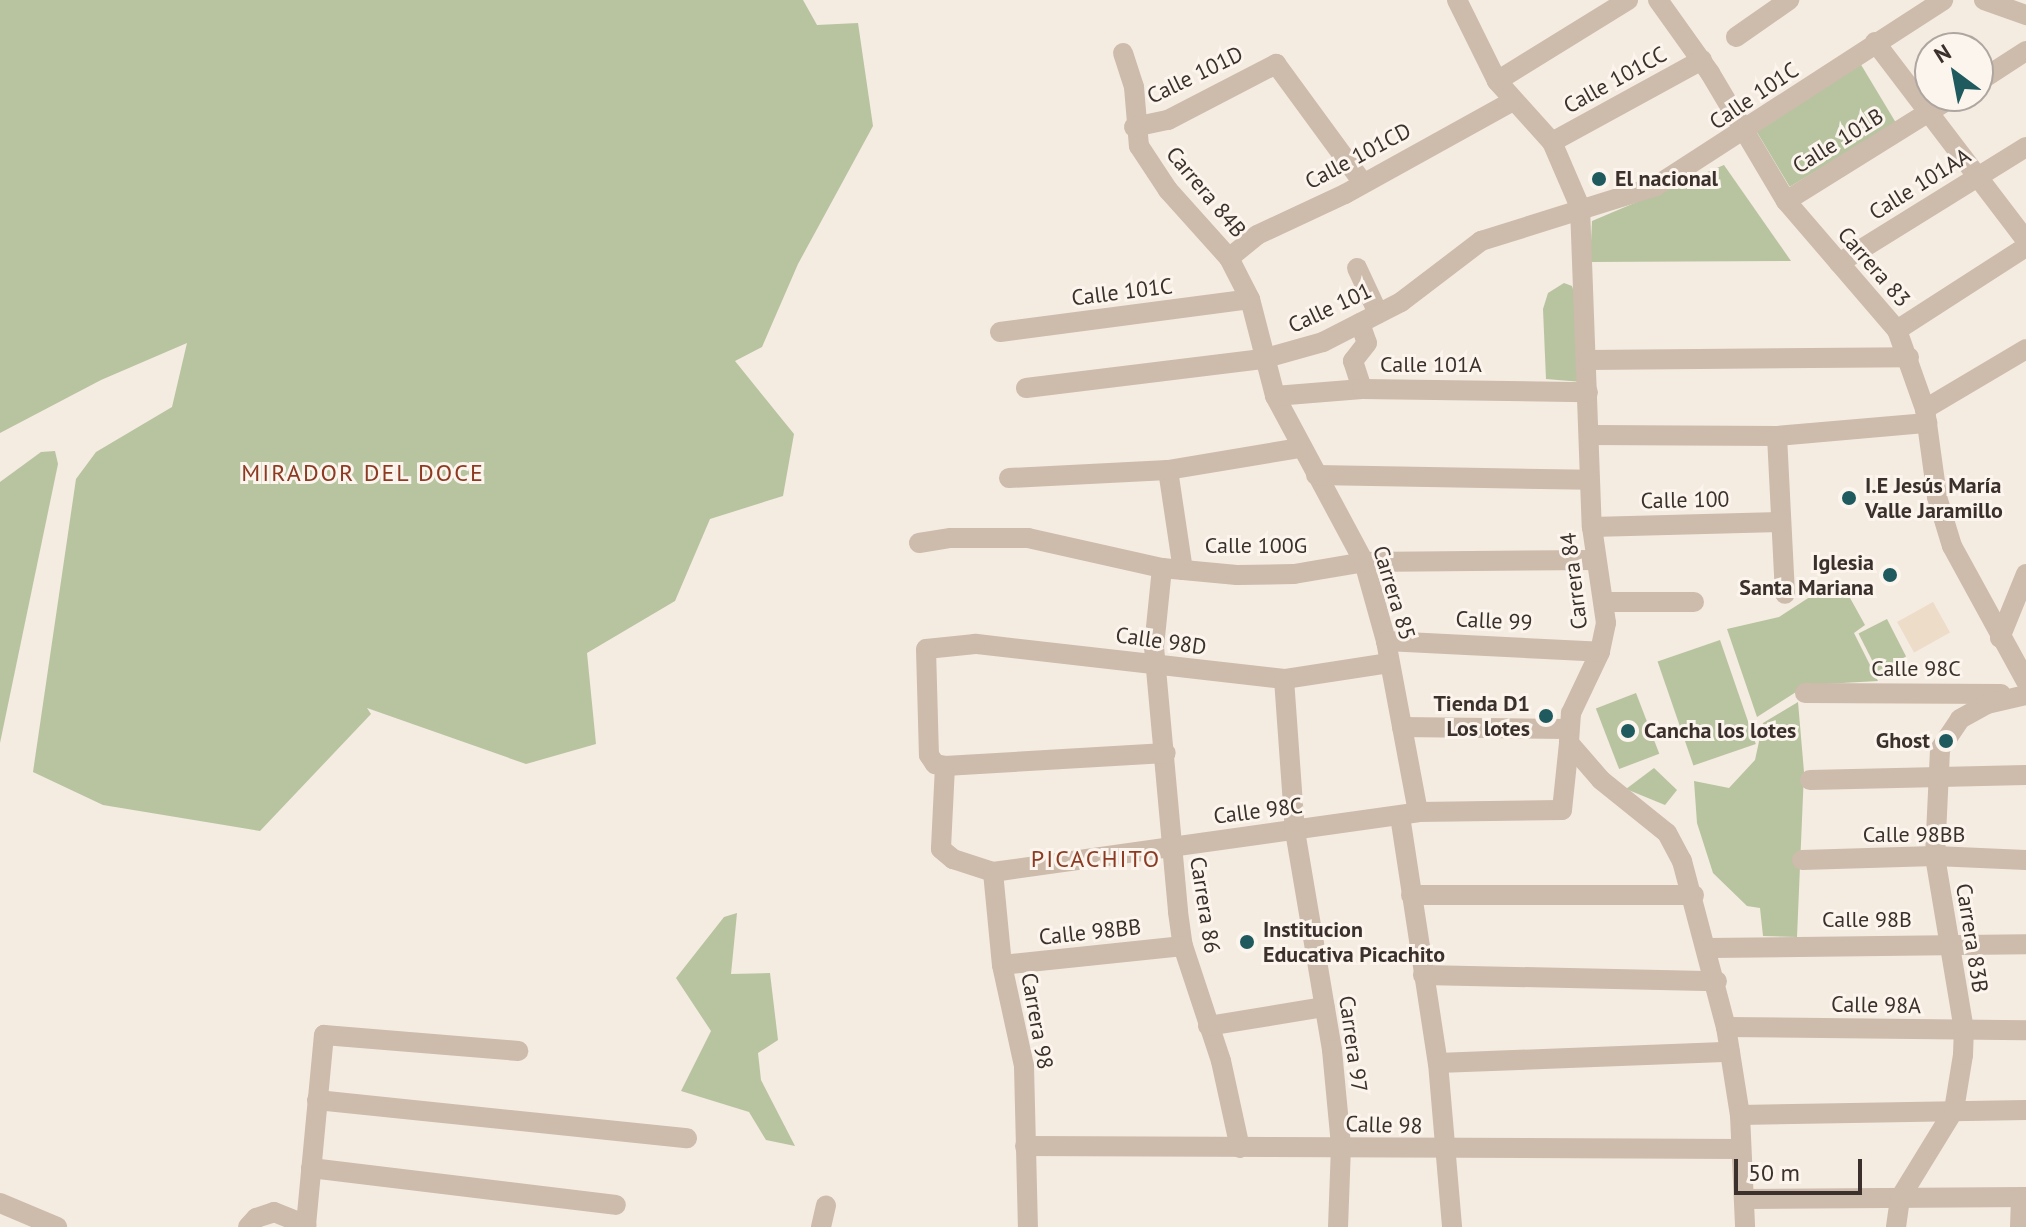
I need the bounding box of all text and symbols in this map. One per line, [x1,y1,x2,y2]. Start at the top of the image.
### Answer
north arrow [1914,32,1994,112]
text: N [1929,38,1956,69]
street label: Calle 101D [1143,40,1247,110]
street label: Calle 101CC [1559,41,1671,119]
street label: Calle 101C [1705,57,1803,135]
street label: Calle 101B [1788,103,1888,179]
street label: Calle 101CD [1301,117,1415,195]
street label: Carrera 84B [1160,141,1252,243]
street label: Calle 101AA [1864,142,1976,226]
place label: El nacional [1615,166,1718,192]
marker: El nacional [1590,170,1608,188]
street label: Carrera 83 [1832,222,1916,312]
street label: Calle 101C [1070,273,1174,311]
street label: Calle 101 [1284,277,1376,339]
street label: Calle 101A [1380,352,1482,378]
district label: MIRADOR DEL DOCE [241,459,485,487]
place label: I.E Jesús María Valle Jaramillo [1865,472,2003,524]
street label: Calle 100 [1640,486,1730,514]
marker: I.E Jesús María Valle Jaramillo [1840,489,1858,507]
street label: Carrera 84 [1555,531,1593,631]
street label: Calle 100G [1205,533,1307,559]
street label: Carrera 85 [1367,543,1421,643]
place label: Iglesia Santa Mariana [1739,549,1874,600]
marker: Iglesia Santa Mariana [1881,566,1899,584]
street label: Calle 99 [1455,606,1533,636]
street label: Calle 98D [1114,622,1208,660]
street label: Calle 98C [1871,656,1961,682]
place label: Tienda D1 Los lotes [1433,690,1530,742]
marker: Tienda D1 Los lotes [1537,707,1555,725]
place label: Cancha los lotes [1644,718,1796,744]
marker: Cancha los lotes [1619,722,1637,740]
place label: Ghost [1876,728,1930,754]
marker: Ghost [1937,732,1955,750]
street label: Calle 98C [1212,792,1304,830]
street label: Calle 98BB [1863,822,1965,848]
district label: PICACHITO [1031,845,1161,873]
street label: Carrera 86 [1184,855,1226,955]
street label: Carrera 83B [1950,881,1994,995]
street label: Calle 98B [1822,907,1912,933]
street label: Calle 98BB [1038,914,1142,950]
place label: Institucion Educativa Picachito [1263,916,1445,968]
marker: Institucion Educativa Picachito [1238,933,1256,951]
street label: Carrera 98 [1016,971,1058,1071]
street label: Calle 98A [1831,991,1921,1019]
street label: Carrera 97 [1333,994,1373,1094]
street label: Calle 98 [1345,1110,1423,1140]
scale bar [1738,1143,1866,1193]
text: 50 m [1748,1157,1800,1188]

